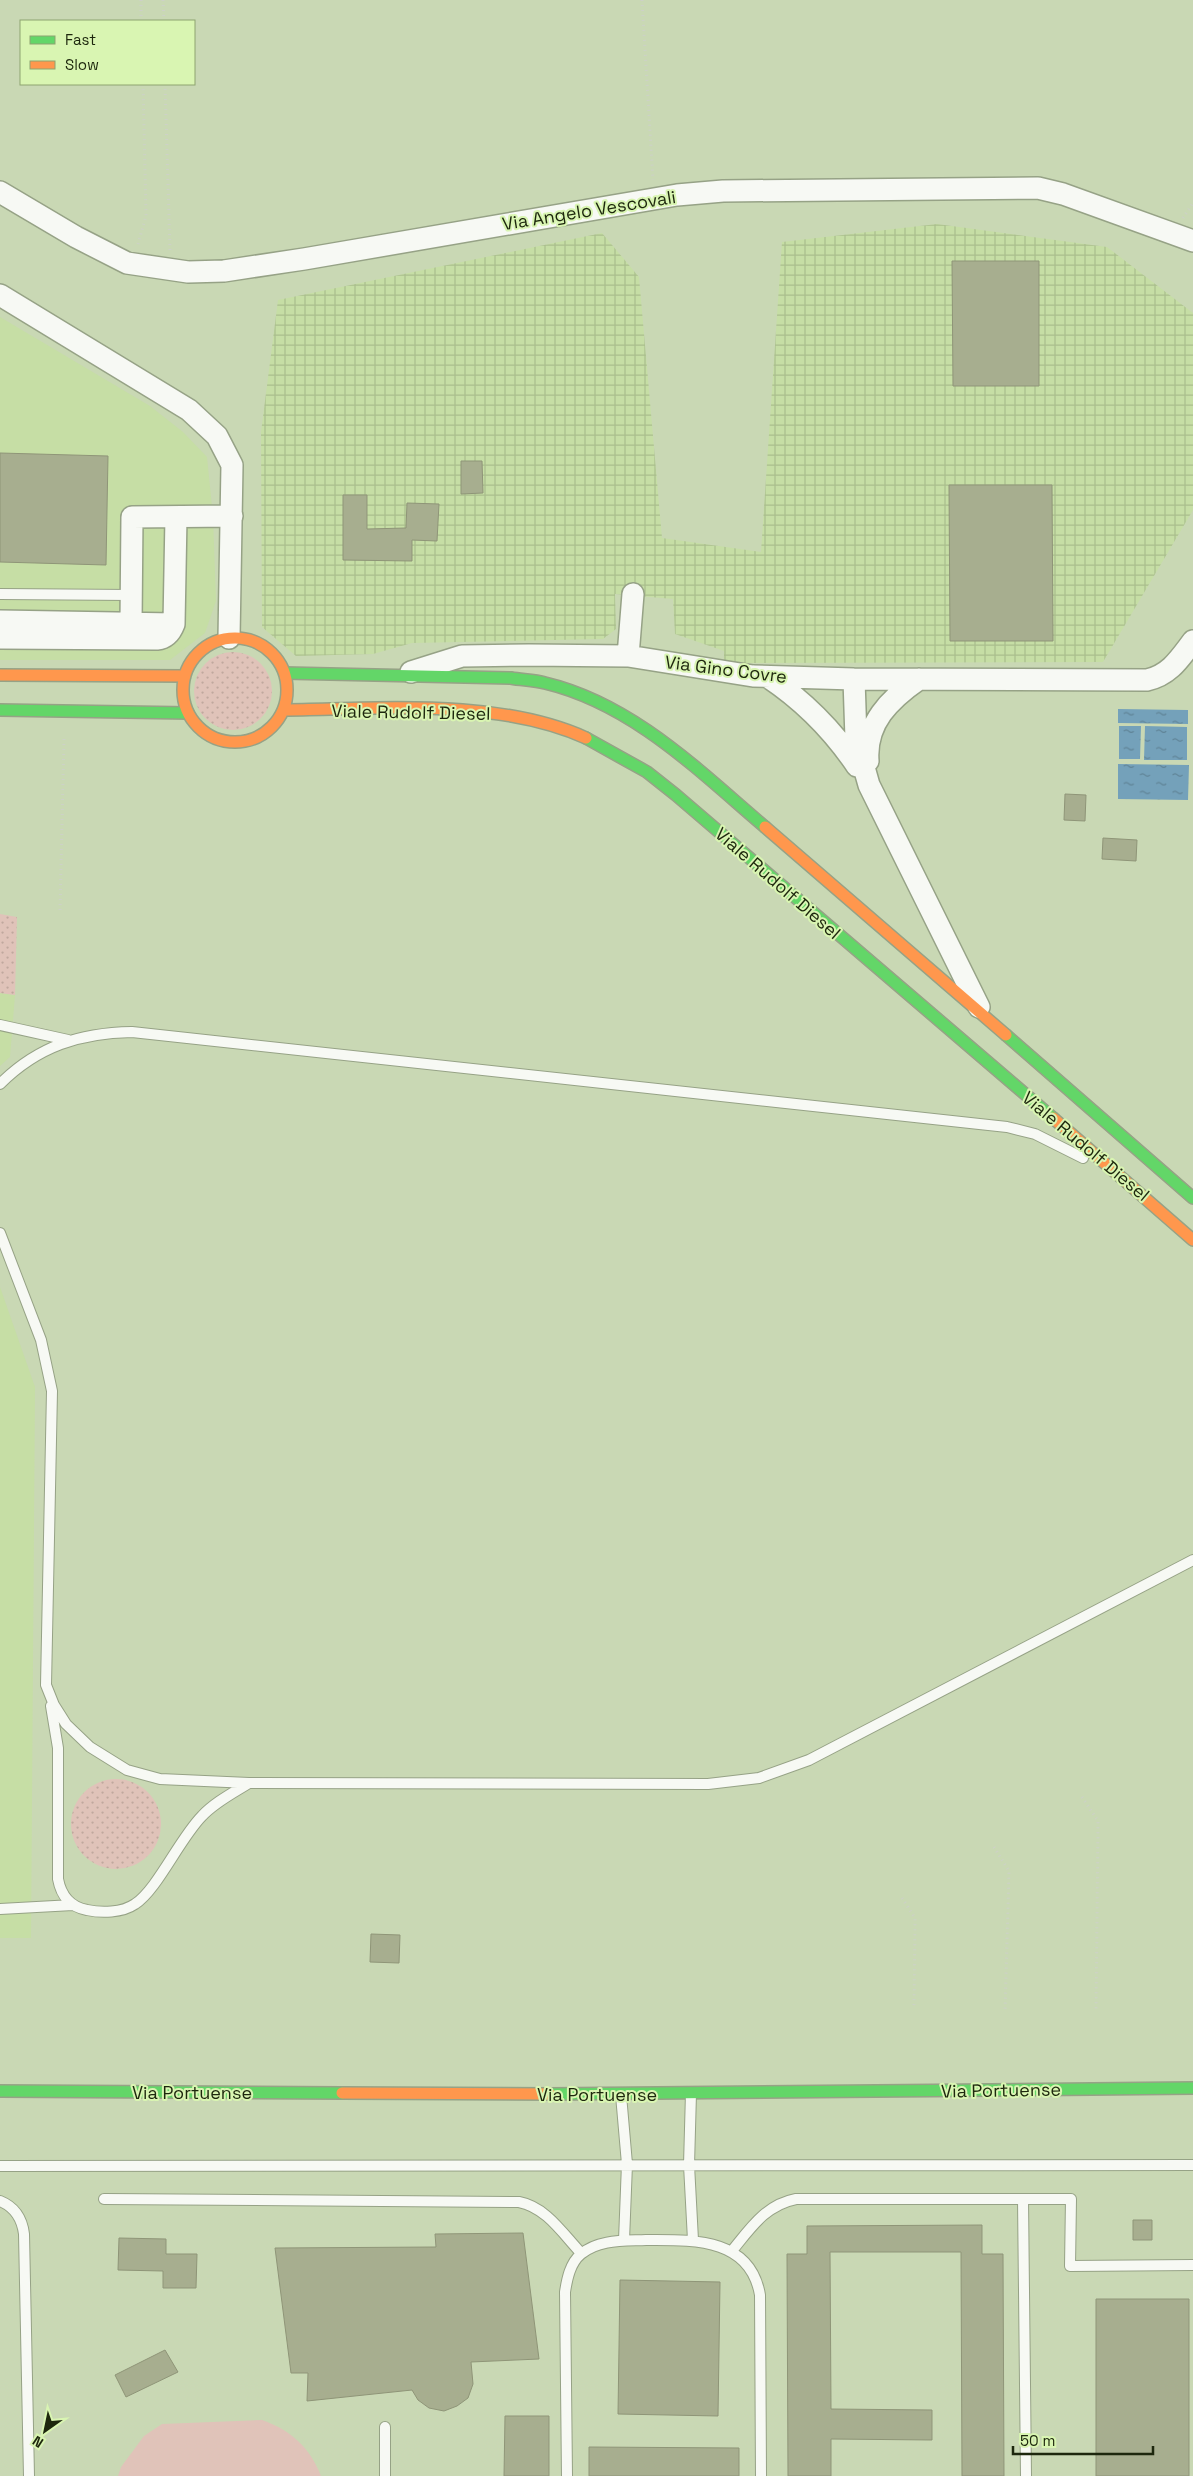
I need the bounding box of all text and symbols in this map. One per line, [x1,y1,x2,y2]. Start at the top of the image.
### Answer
legend [20,20,195,85]
text: Fast [65,30,96,49]
text: Slow [65,55,99,74]
street label: Via Angelo Vescovali [501,185,677,235]
street label: Via Gino Covre [664,650,788,688]
street label: Viale Rudolf Diesel [331,699,491,725]
street label: Viale Rudolf Diesel [710,822,846,944]
street label: Viale Rudolf Diesel [1018,1086,1154,1206]
street label: Via Portuense [941,2077,1061,2103]
street label: Via Portuense [132,2081,252,2104]
street label: Via Portuense [537,2083,657,2106]
north arrow [20,2406,70,2456]
scale bar [1013,2424,1153,2456]
text: 50 m [1020,2431,1055,2450]
text: N [29,2432,47,2452]

